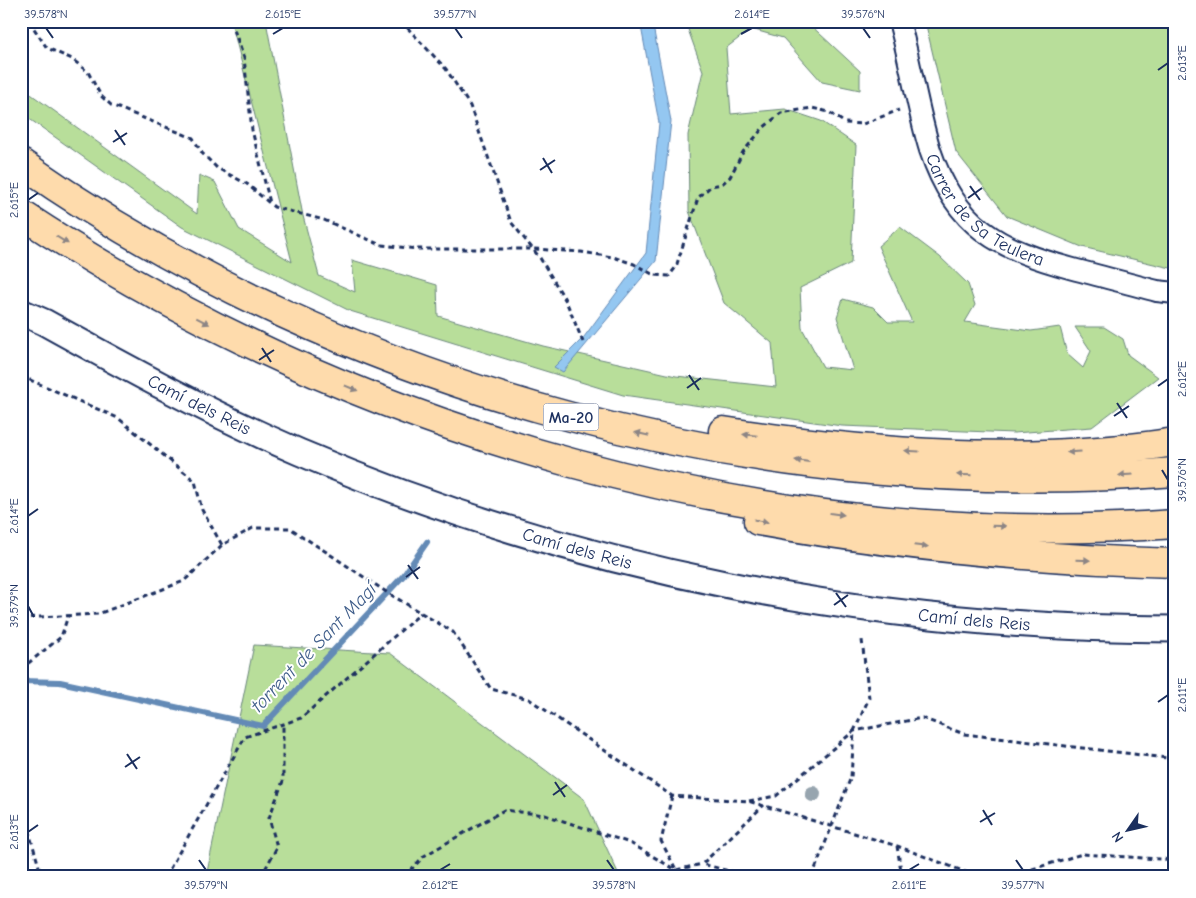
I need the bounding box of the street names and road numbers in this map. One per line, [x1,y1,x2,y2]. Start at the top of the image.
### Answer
street label: Carrer de Sa Teulera [921,151,1047,271]
street label: Camí dels Reis [144,370,254,440]
road number: Ma-20 [544,404,598,431]
street label: Camí dels Reis [520,524,634,574]
street label: Camí dels Reis [917,605,1031,635]

